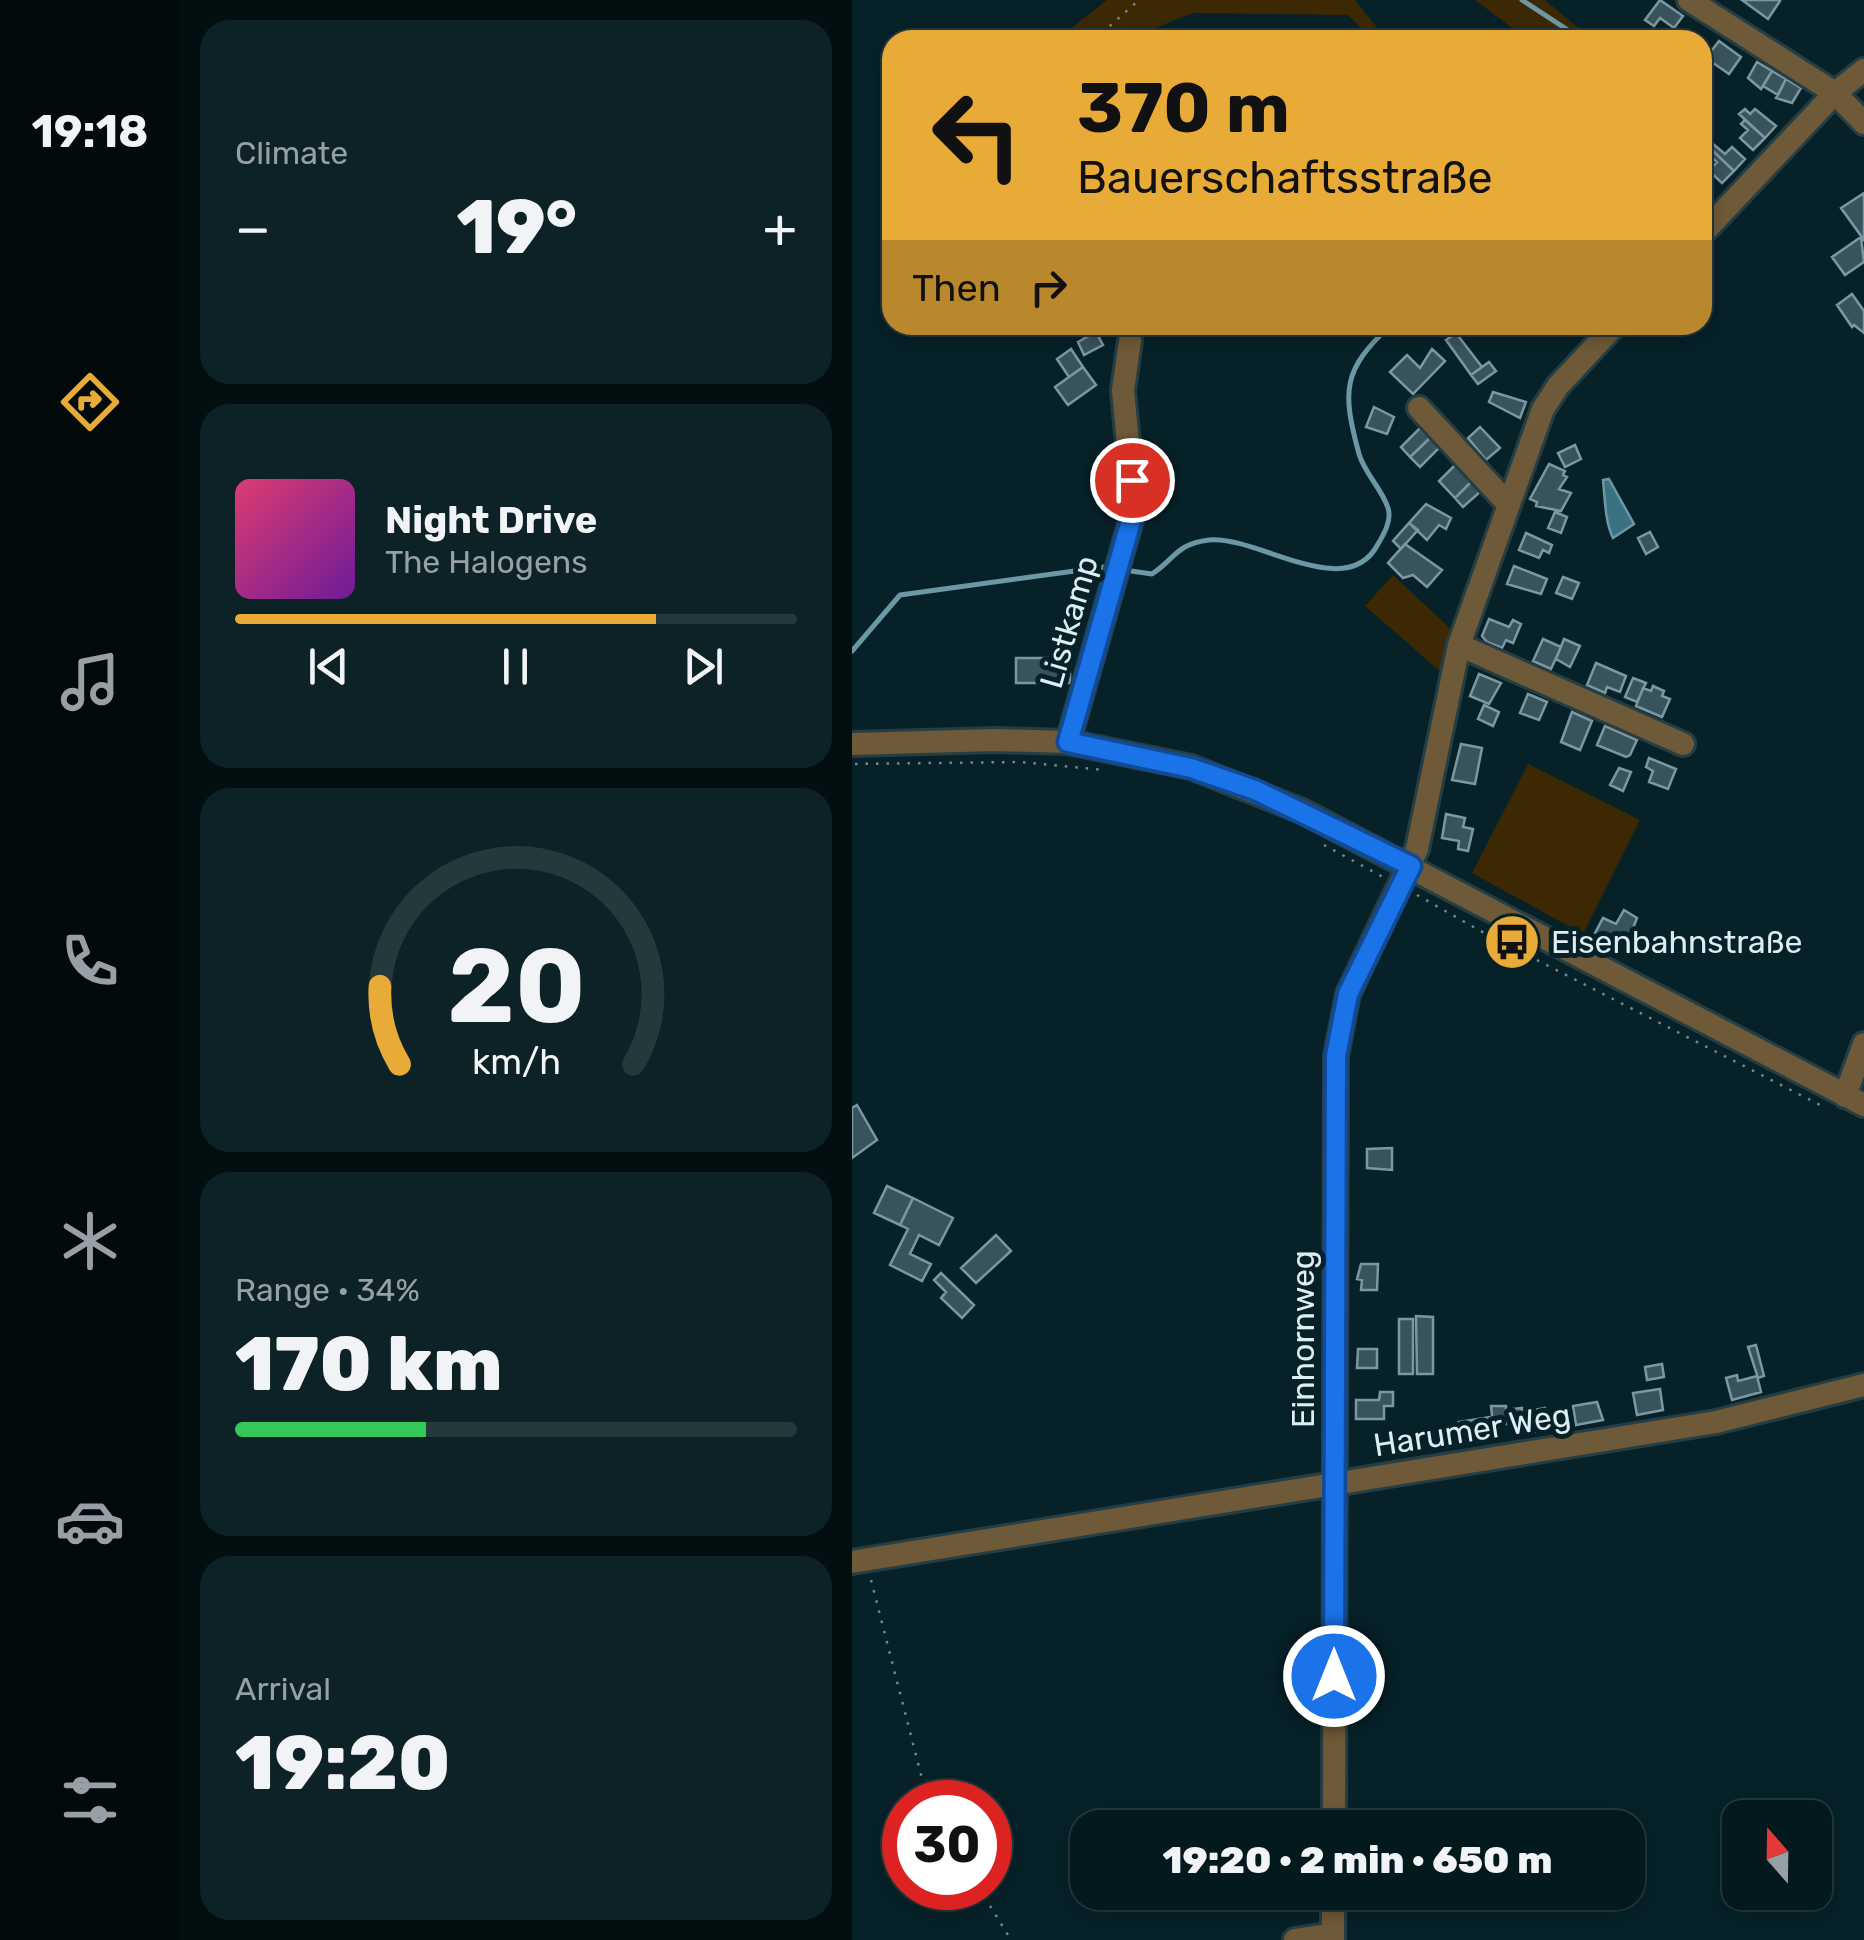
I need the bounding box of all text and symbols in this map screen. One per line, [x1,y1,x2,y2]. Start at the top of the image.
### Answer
text: 370 m [1077,67,1290,150]
icon: left [912,70,1042,200]
text: 19:18 [31,105,149,158]
text: Climate [235,134,348,172]
text: Bauerschaftsstraße [1077,151,1493,204]
text: 19° [456,183,577,272]
text: − [235,196,271,261]
text: + [763,196,797,261]
icon: right [1021,260,1076,315]
text: Then [912,265,1001,311]
icon: directions [55,367,125,437]
pin [1090,438,1175,523]
icon: arrive [1105,453,1160,508]
text: Night Drive [385,497,597,543]
text: The Halogens [385,543,588,581]
street label: Listkamp [1032,551,1106,693]
icon: previous [301,639,356,694]
icon: pause [488,639,543,694]
icon: next [676,639,731,694]
icon: music [55,647,125,717]
bus stop icon: Eisenbahnstraße [1482,912,1542,972]
place label: Eisenbahnstraße [1551,923,1803,961]
text: 20 [447,925,585,1048]
icon: phone [55,926,125,996]
text: km/h [471,1041,561,1083]
icon: climate [55,1206,125,1276]
street label: Einhornweg [1284,1250,1322,1428]
text: Range · 34% [235,1271,420,1309]
text: 170 km [235,1320,502,1409]
street label: Harumer Weg [1371,1396,1573,1464]
icon: car [55,1486,125,1556]
position arrow [1282,1624,1386,1728]
text: Arrival [235,1670,331,1708]
text: 19:20 [235,1719,450,1808]
icon: filters [55,1765,125,1835]
speed limit sign: 30 [882,1780,1012,1910]
north arrow [1722,1800,1832,1910]
map controls [1722,1800,1832,1910]
text: 19:20 · 2 min · 650 m [1163,1837,1553,1883]

